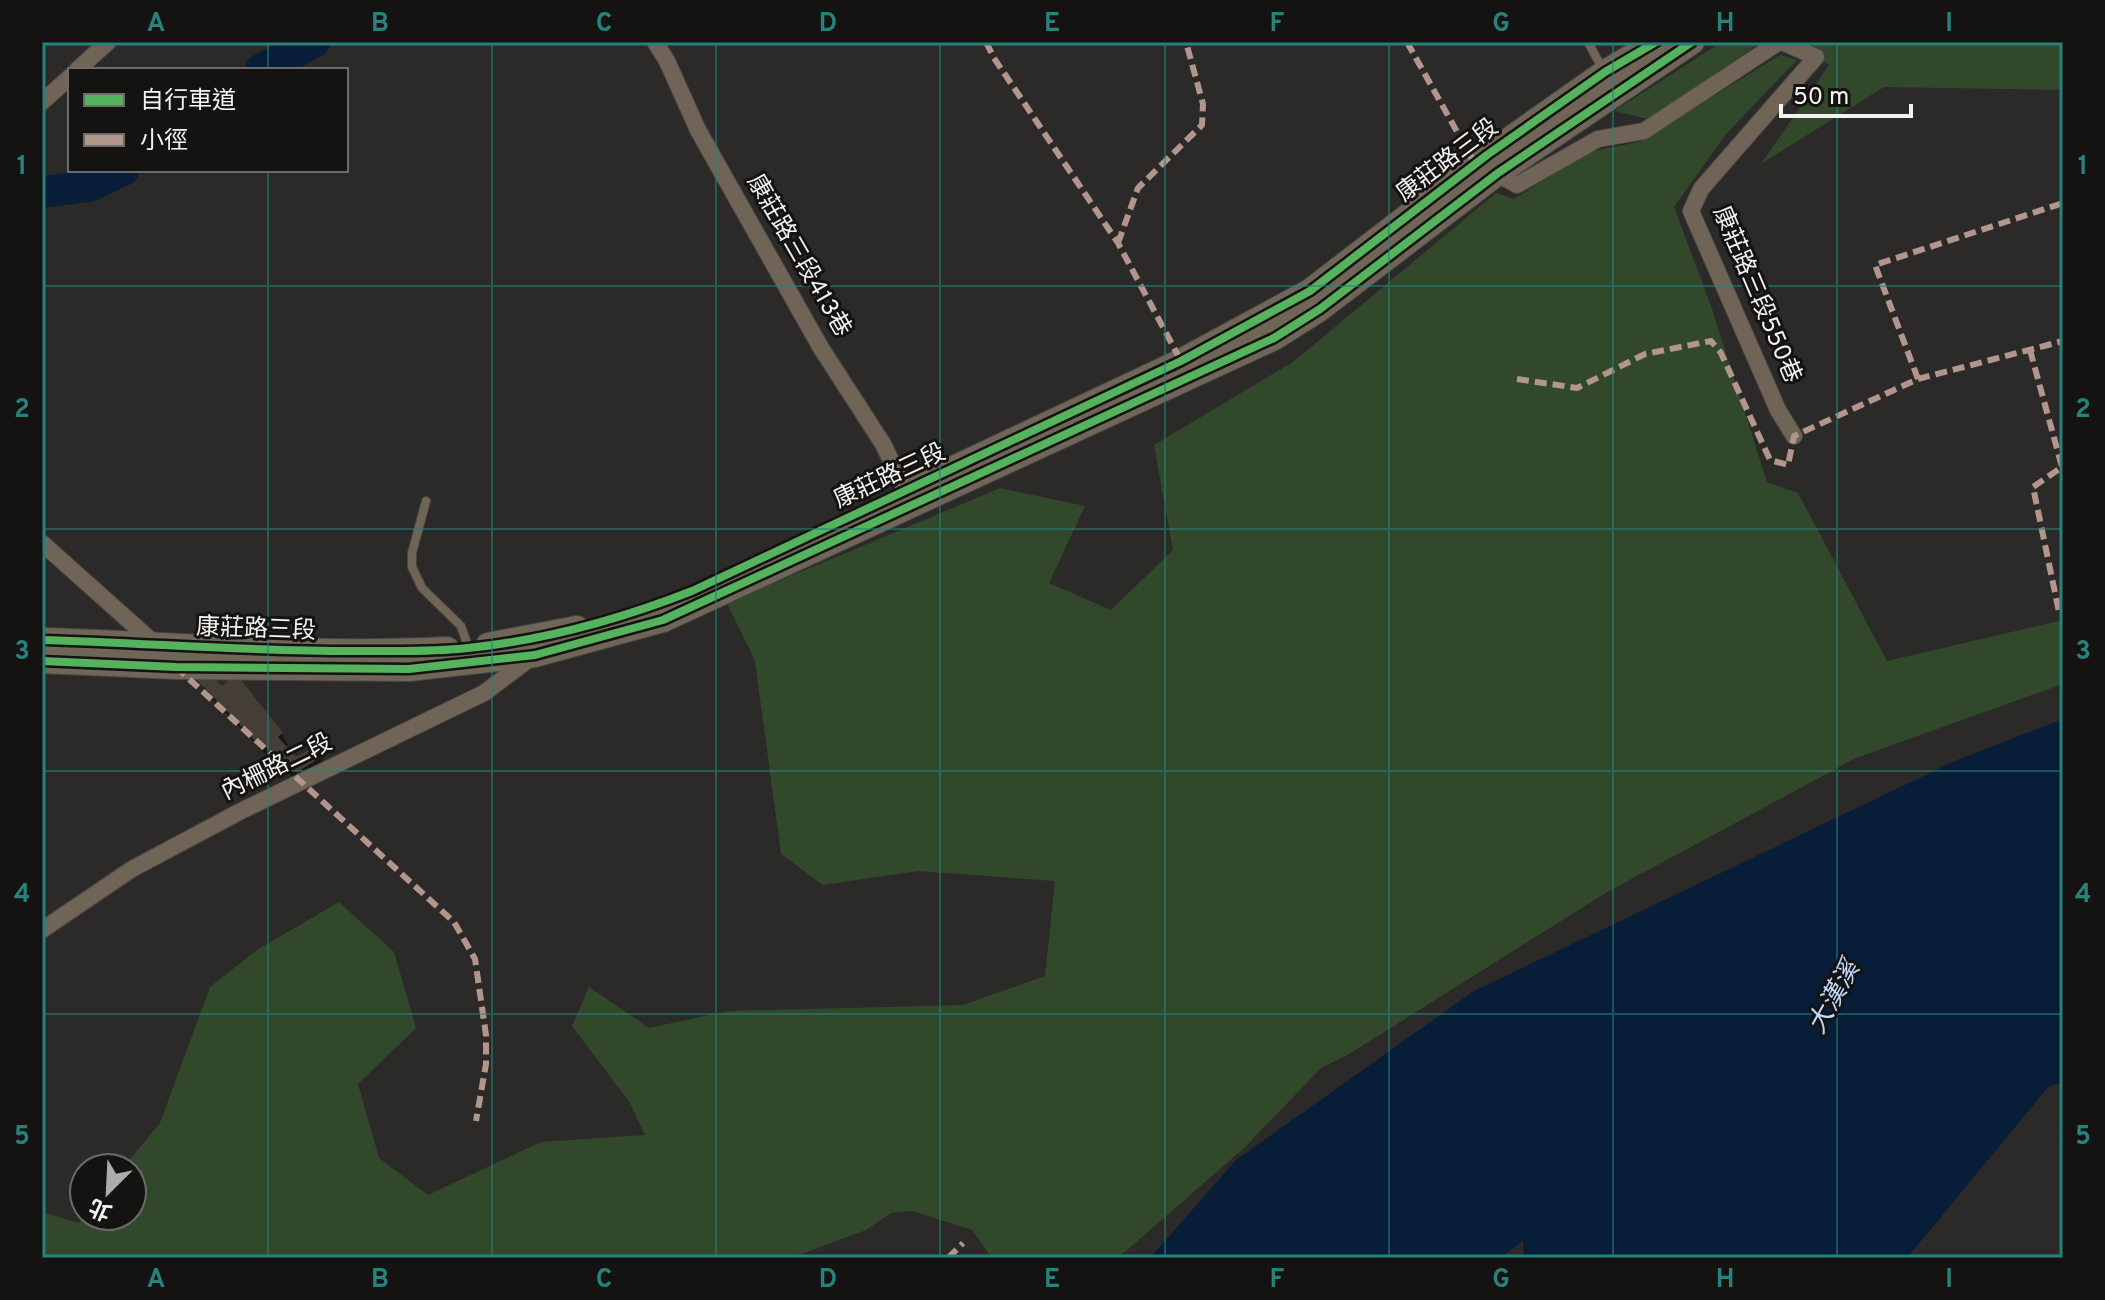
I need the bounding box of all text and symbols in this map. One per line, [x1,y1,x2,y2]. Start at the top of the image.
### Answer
text: A [147,8,165,41]
text: B [371,8,389,41]
text: C [596,8,612,41]
text: D [819,8,837,41]
text: E [1044,8,1060,41]
text: F [1270,8,1285,41]
text: G [1492,8,1510,41]
text: H [1716,8,1734,41]
text: I [1945,8,1953,41]
legend [68,68,348,172]
scale bar [1781,68,1911,118]
text: 50 m [1793,83,1849,113]
text: 自行車道 [140,87,236,117]
street label: 康莊路三段 [1391,113,1505,209]
text: 小徑 [140,127,188,157]
text: 1 [17,151,27,184]
text: 1 [2078,151,2088,184]
street label: 康莊路三段413巷 [739,170,857,342]
street label: 康莊路三段550巷 [1705,202,1807,388]
text: 2 [14,394,30,427]
text: 2 [2075,394,2091,427]
street label: 康莊路三段 [829,438,951,516]
street label: 康莊路三段 [196,613,316,647]
text: 3 [14,636,30,669]
text: 3 [2075,636,2091,669]
street label: 內柵路二段 [216,728,338,808]
text: 4 [14,879,30,912]
text: 4 [2075,879,2091,912]
water label: 大漢溪 [1802,952,1870,1040]
text: 5 [14,1121,30,1154]
text: 5 [2075,1121,2091,1154]
north arrow [68,1152,148,1232]
text: 北 [85,1191,116,1225]
text: A [147,1264,165,1297]
text: B [371,1264,389,1297]
text: C [596,1264,612,1297]
text: D [819,1264,837,1297]
text: E [1044,1264,1060,1297]
text: F [1270,1264,1285,1297]
text: G [1492,1264,1510,1297]
text: H [1716,1264,1734,1297]
text: I [1945,1264,1953,1297]

